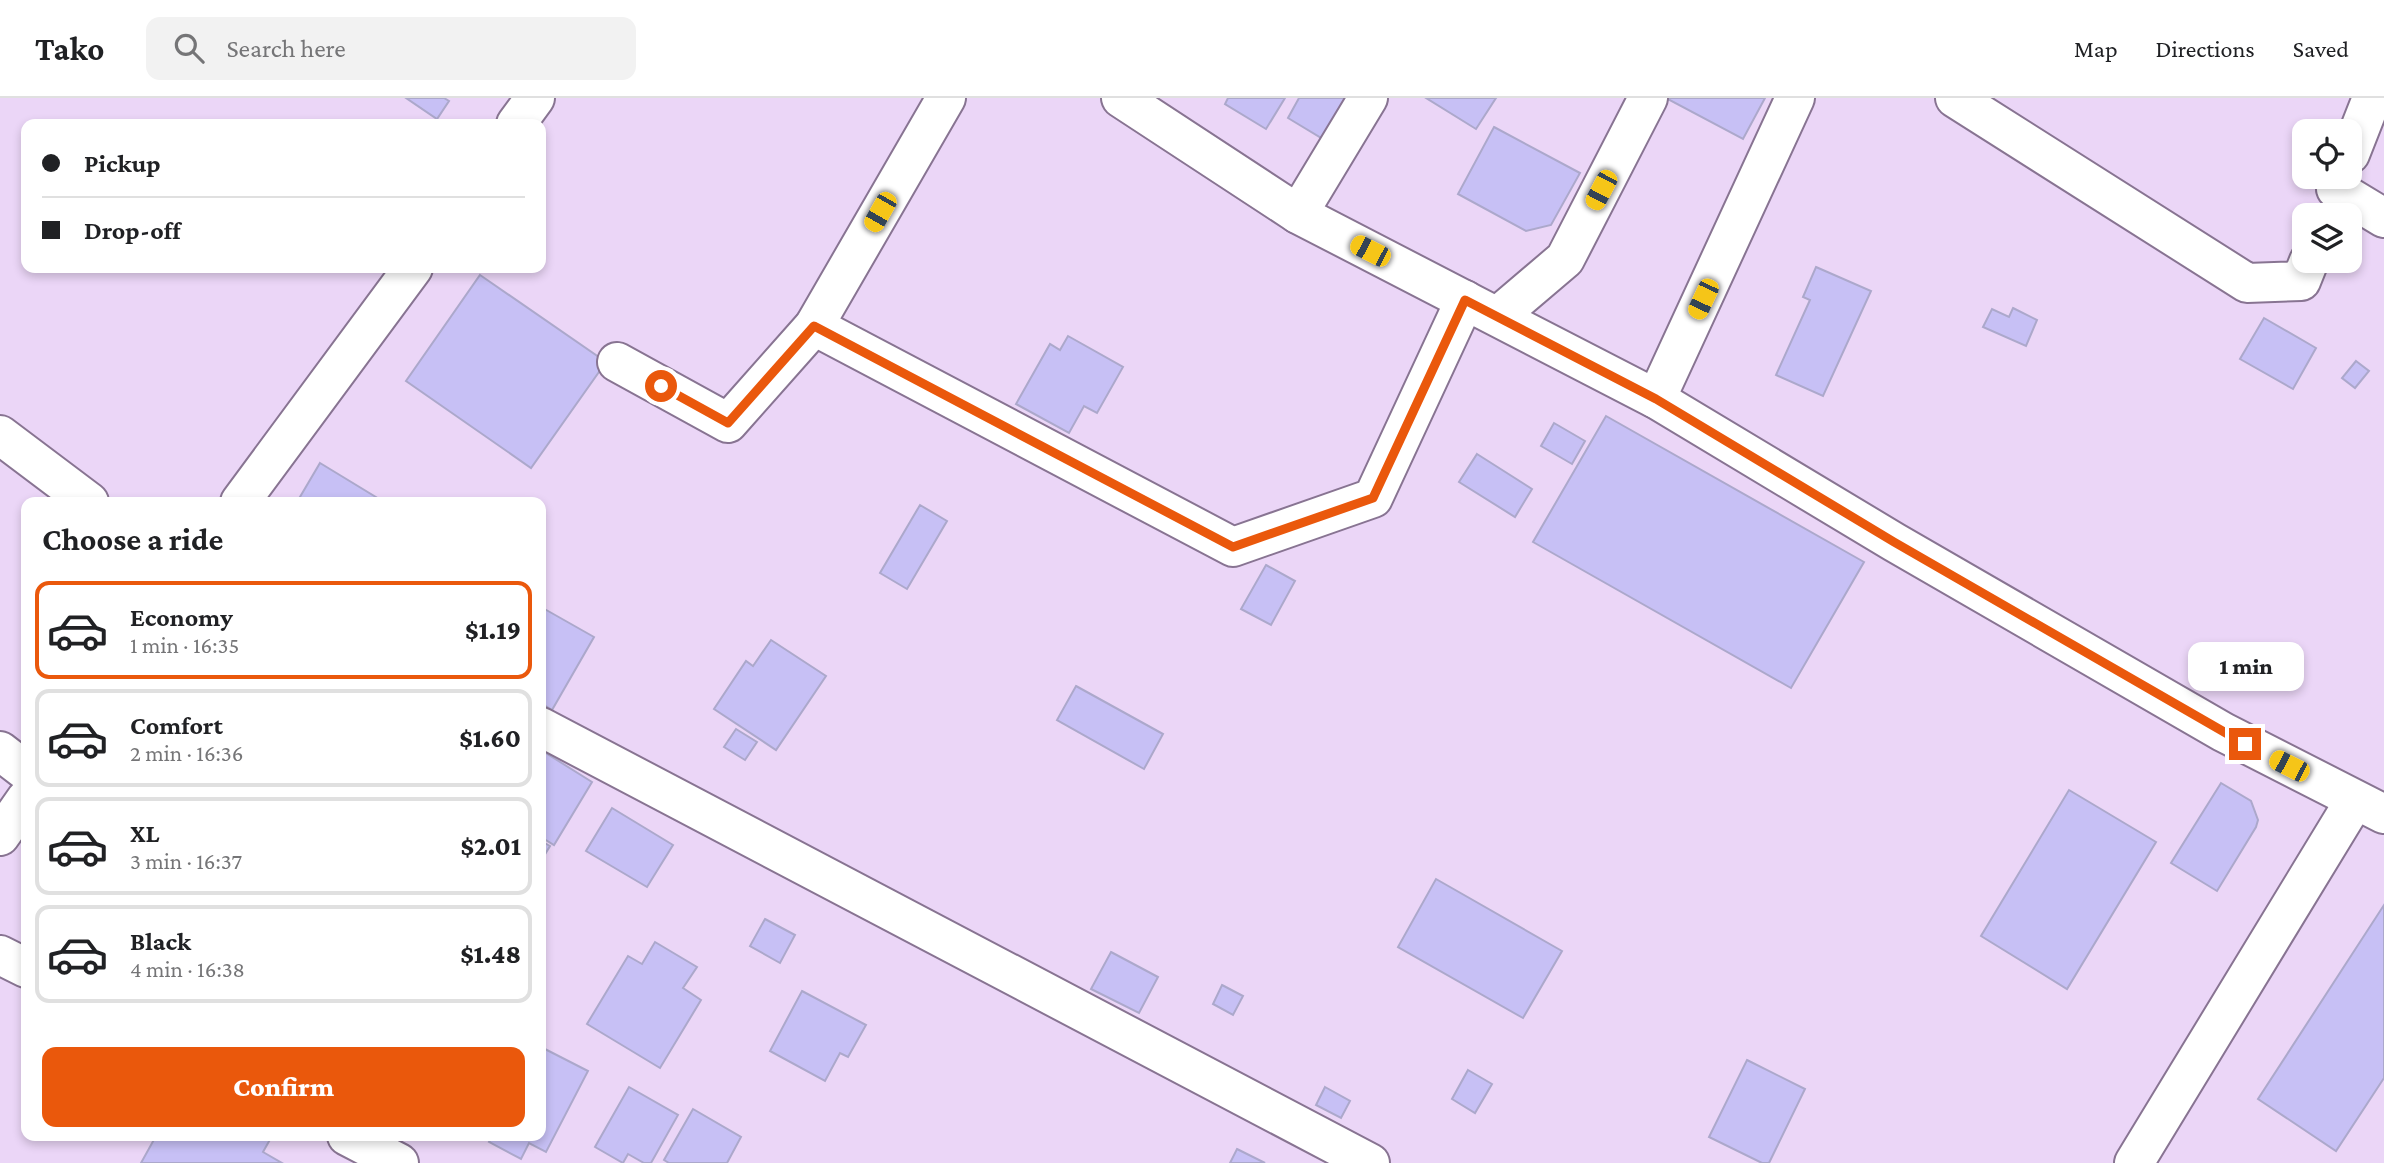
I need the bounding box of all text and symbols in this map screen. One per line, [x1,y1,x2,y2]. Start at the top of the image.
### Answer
search box [146,17,636,80]
icon: search [170,29,208,67]
text: Tako [35,30,104,67]
text: Search here [226,34,346,63]
text: Map [2074,35,2118,62]
text: Directions [2156,35,2255,62]
text: Saved [2293,35,2349,62]
map controls [2292,119,2362,273]
button: locate [2292,119,2362,189]
text: Pickup [84,149,161,178]
car [1582,167,1621,213]
car [861,189,900,235]
button: layers [2292,203,2362,273]
text: Drop-off [84,216,181,245]
car [1347,232,1394,270]
car [1685,276,1722,322]
route start [645,370,677,402]
text: Choose a ride [42,521,223,557]
icon: car [46,599,109,662]
text: Economy [130,603,233,632]
text: $1.19 [465,616,521,645]
text: 1 min · 16:35 [130,632,239,658]
callout: 1 min [2187,642,2303,692]
text: 1 min [2219,653,2273,679]
icon: car [46,707,109,770]
text: Comfort [130,711,223,740]
text: $1.60 [459,724,521,753]
route end [2229,728,2261,760]
text: 2 min · 16:36 [130,740,243,766]
car [2266,747,2313,785]
icon: car [46,815,109,878]
text: XL [130,819,159,848]
text: $2.01 [461,832,521,861]
text: 3 min · 16:37 [130,848,242,874]
icon: car [46,923,109,986]
text: Black [130,927,191,956]
text: $1.48 [460,940,521,969]
text: 4 min · 16:38 [130,956,245,982]
button: Confirm [42,1047,525,1127]

